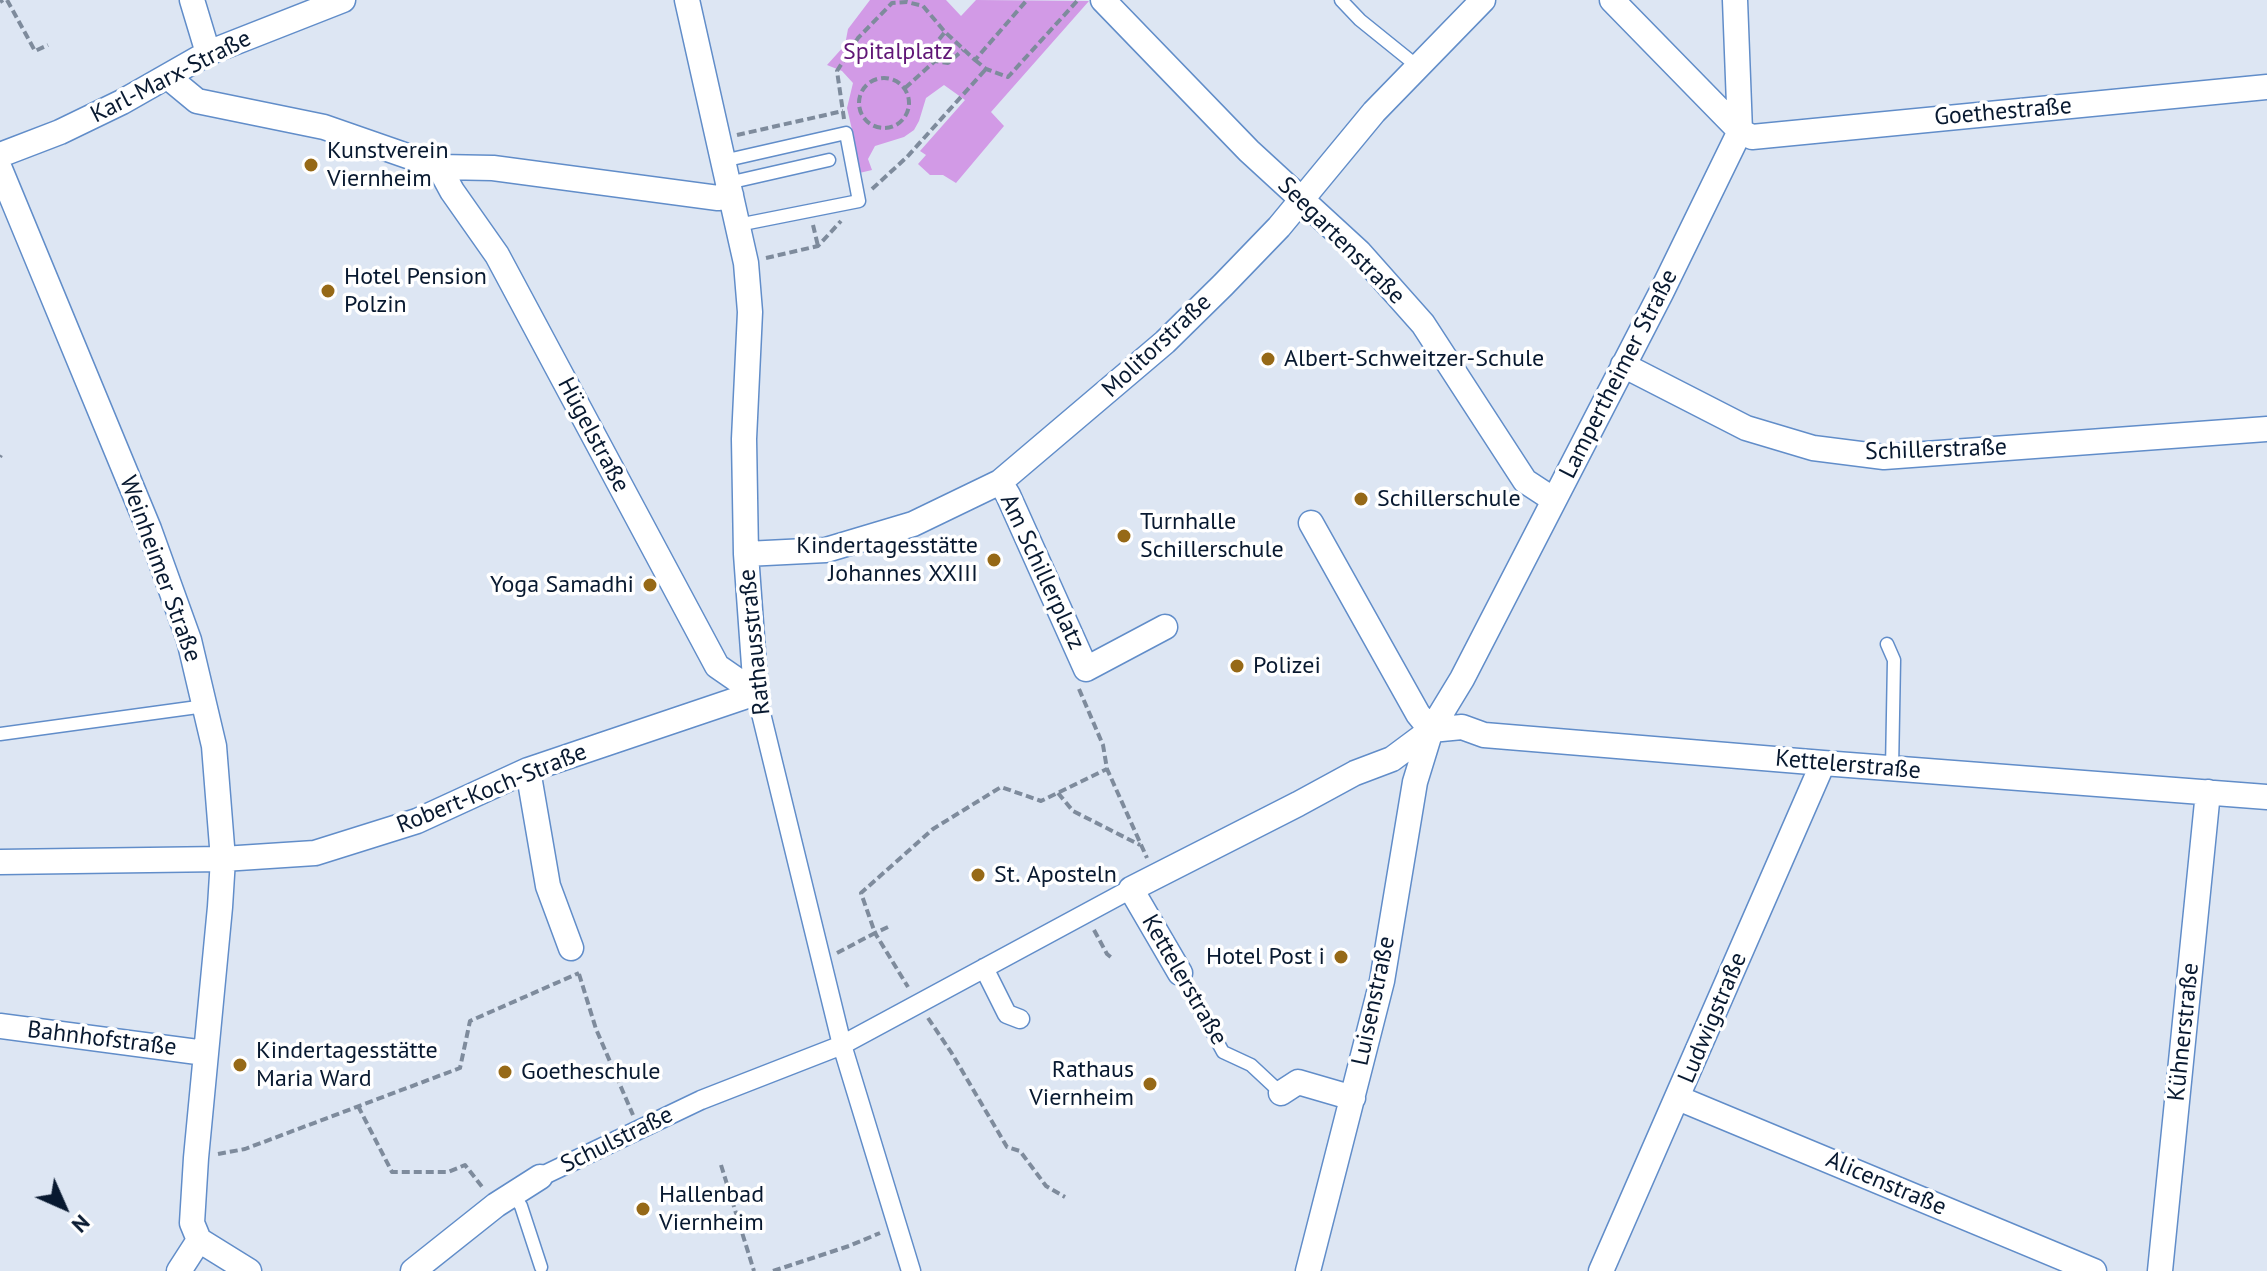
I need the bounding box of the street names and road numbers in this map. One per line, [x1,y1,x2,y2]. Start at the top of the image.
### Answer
street label: Karl-Marx-Straße [86,24,256,130]
street label: Goethestraße [1933,92,2073,132]
street label: Seegartenstraße [1271,171,1411,311]
street label: Lampertheimer Straße [1554,265,1684,483]
street label: Molitorstraße [1096,288,1218,404]
street label: Hügelstraße [551,373,635,497]
street label: Schillerstraße [1864,433,2008,467]
street label: Weinheimer Straße [113,472,207,666]
street label: Am Schillerplatz [993,490,1091,654]
street label: Rathausstraße [733,567,777,717]
street label: Robert-Koch-Straße [393,738,591,840]
street label: Kettelerstraße [1774,744,1922,786]
street label: Kettelerstraße [1135,910,1233,1050]
street label: Luisenstraße [1346,934,1402,1068]
street label: Ludwigstraße [1673,948,1753,1088]
street label: Kühnerstraße [2162,961,2206,1103]
street label: Bahnhofstraße [26,1016,178,1062]
street label: Schulstraße [556,1100,678,1180]
street label: Alicenstraße [1822,1146,1950,1222]

